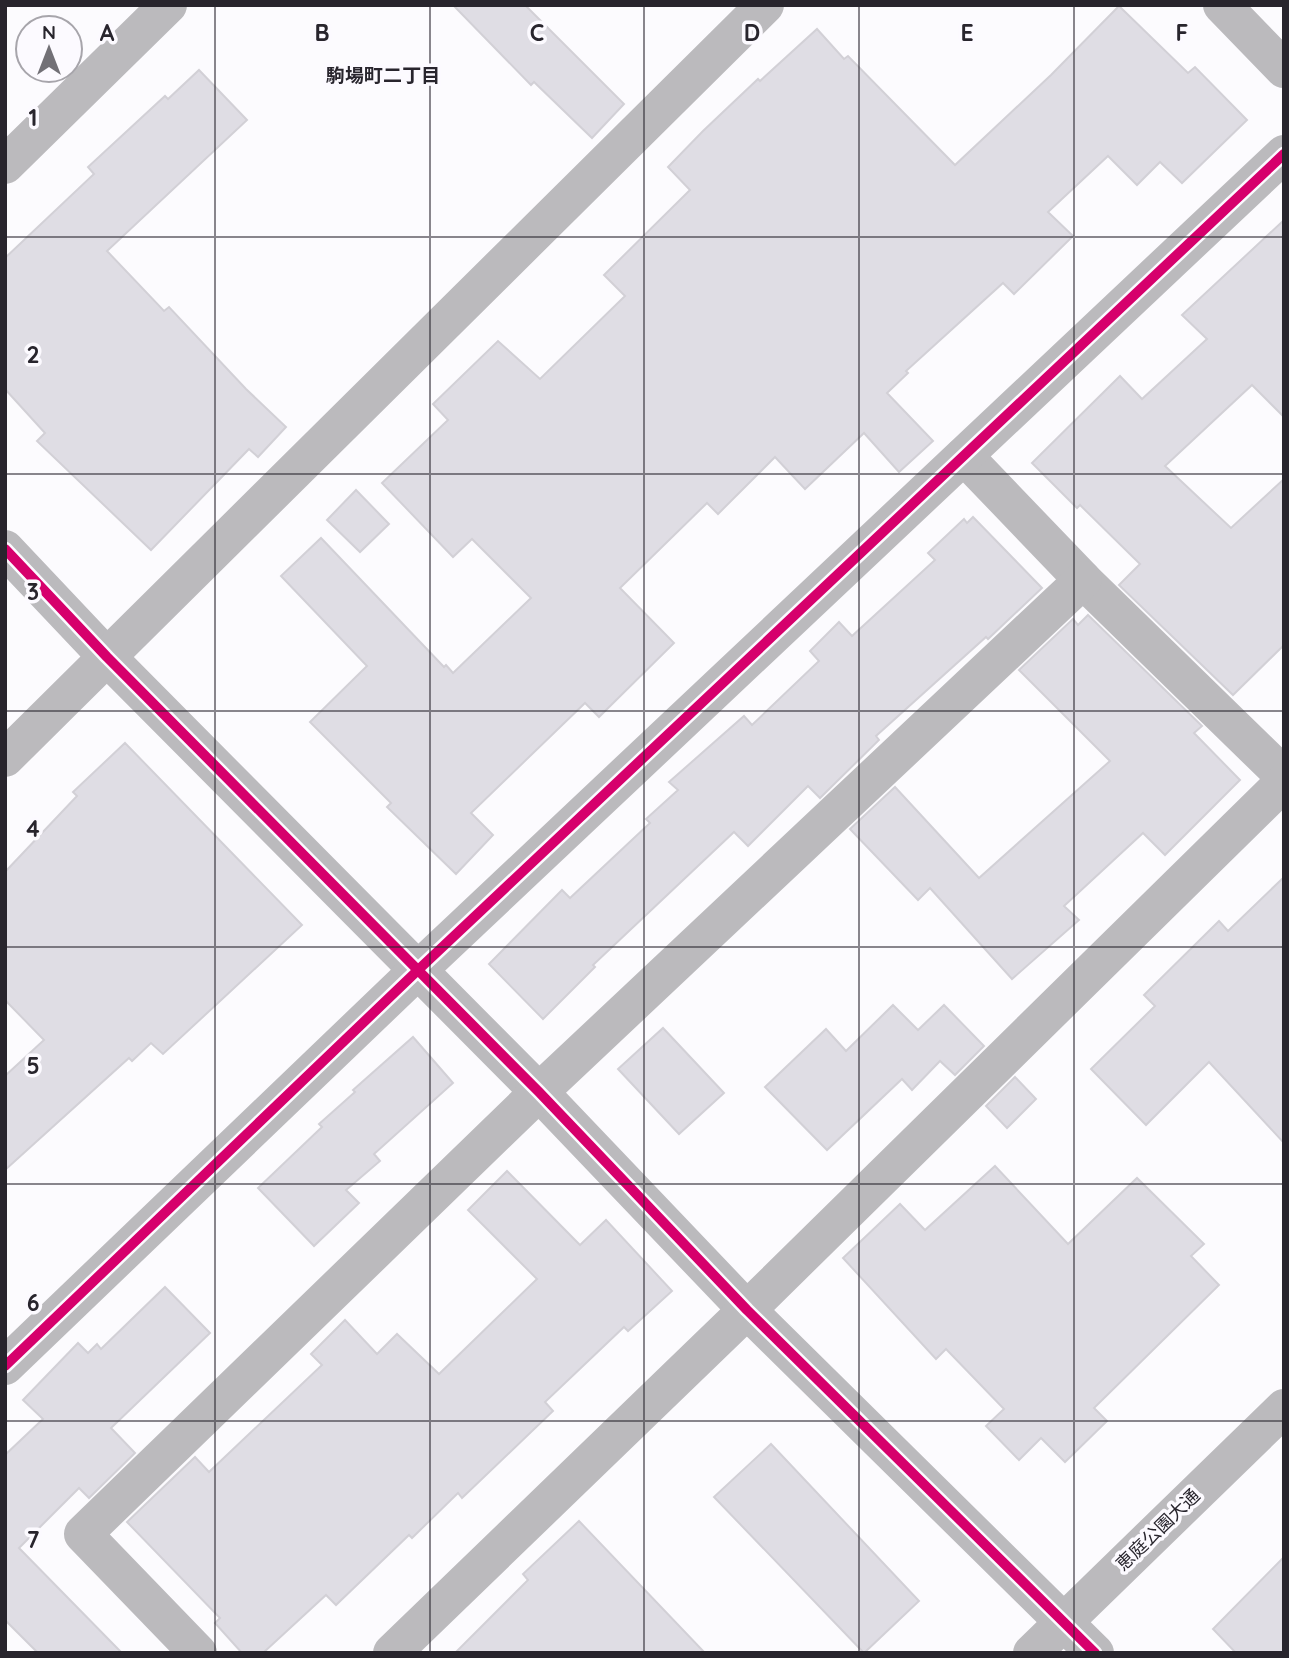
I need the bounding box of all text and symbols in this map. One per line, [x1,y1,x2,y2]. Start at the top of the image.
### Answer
north arrow [14,14,84,84]
text: A [100,18,115,47]
text: B [314,18,330,47]
text: C [530,18,544,47]
text: D [744,18,760,47]
text: E [960,18,974,47]
text: F [1176,18,1188,47]
text: N [42,20,56,44]
district label: 駒場町二丁目 [326,63,440,87]
text: 1 [29,103,37,132]
text: 2 [26,340,40,369]
text: 3 [27,577,39,606]
text: 4 [26,814,40,843]
text: 5 [26,1051,40,1080]
text: 6 [27,1288,39,1317]
street label: 恵庭公園大通 [1111,1484,1204,1575]
text: 7 [27,1525,40,1554]

